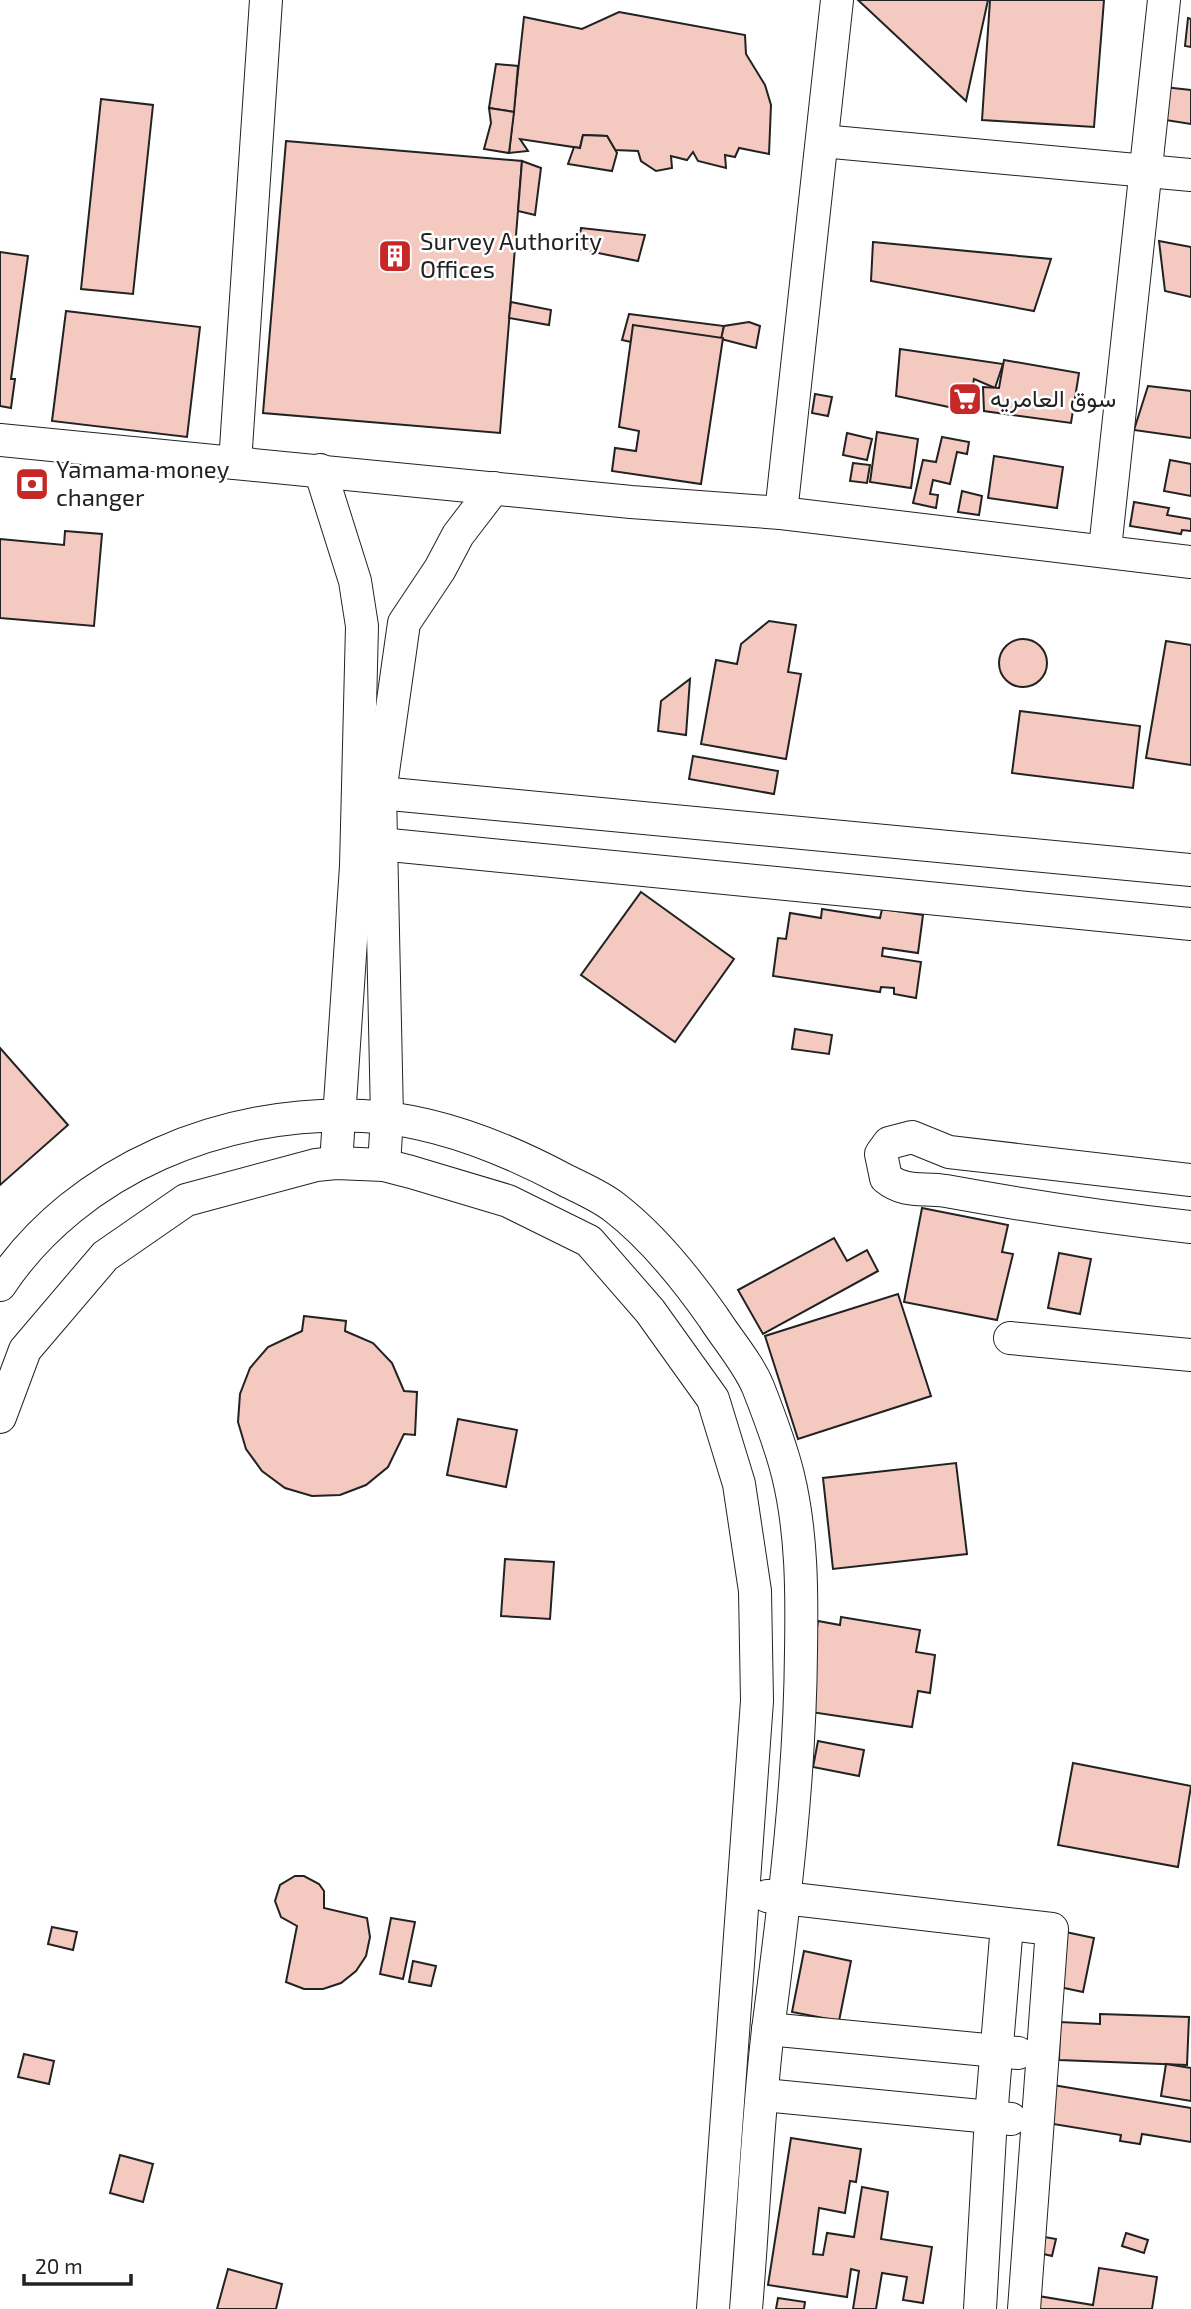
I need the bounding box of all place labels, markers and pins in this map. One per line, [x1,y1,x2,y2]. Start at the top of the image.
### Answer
place label: Survey Authority Offices [420,226,602,283]
building icon: Survey Authority Offices [376,237,414,275]
supermarket icon: سوق العامريه [946,380,984,418]
place label: سوق العامريه [990,383,1116,414]
place label: Yamama money changer [56,454,230,511]
bank icon: Yamama money changer [13,465,51,503]

